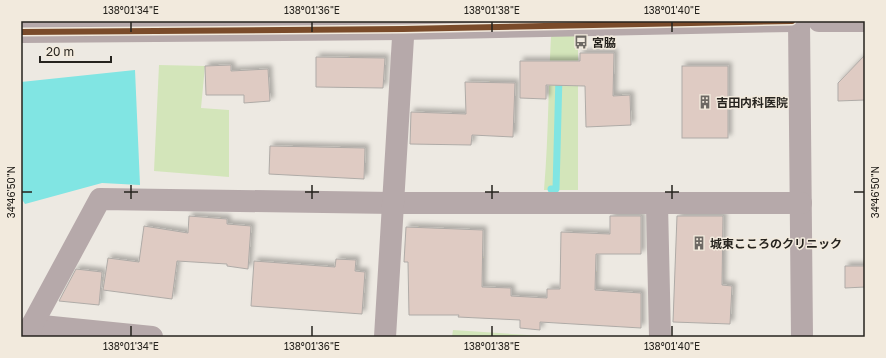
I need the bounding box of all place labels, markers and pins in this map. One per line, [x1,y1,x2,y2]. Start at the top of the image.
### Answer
bus stop icon: 宮脇 [573,34,589,50]
place label: 宮脇 [592,35,616,50]
building icon: 吉田内科医院 [697,94,713,110]
place label: 吉田内科医院 [716,95,788,110]
building icon: 城東こころのクリニック [691,235,707,251]
place label: 城東こころのクリニック [710,236,842,251]

